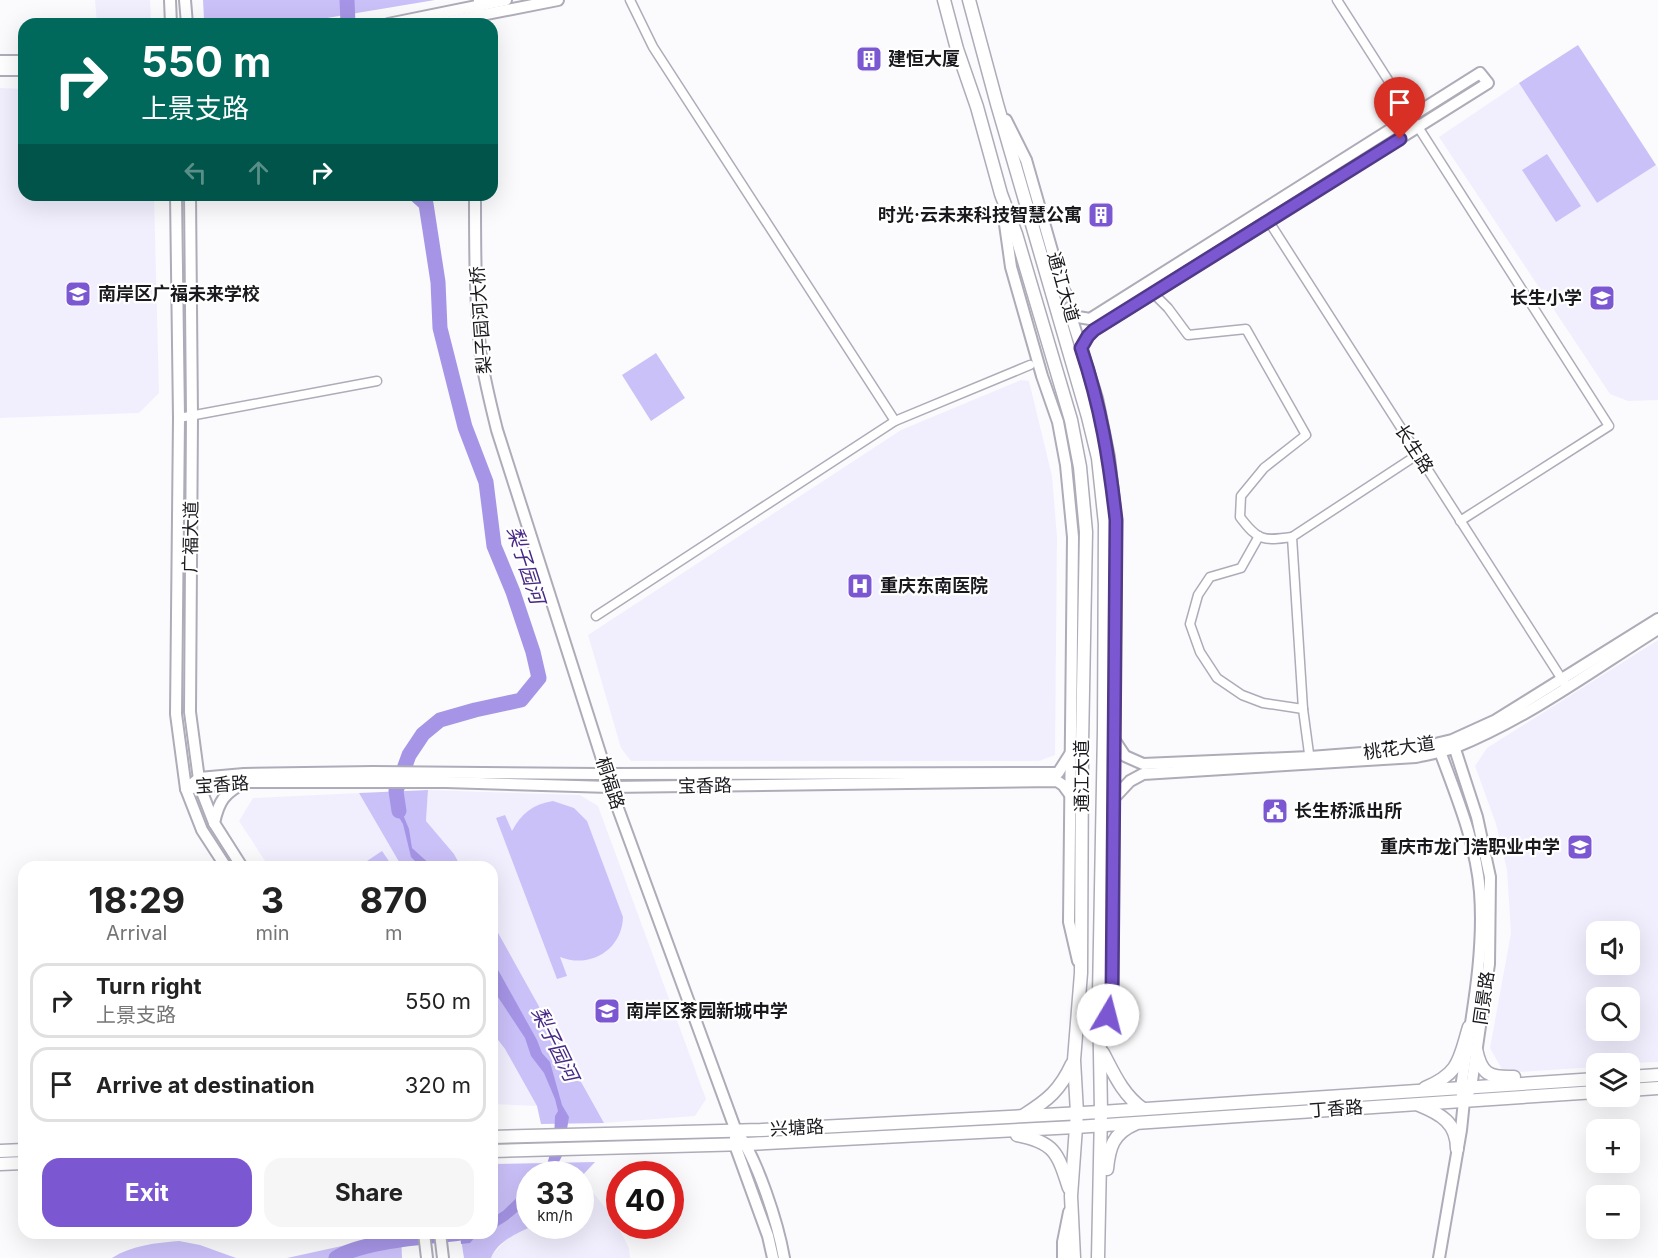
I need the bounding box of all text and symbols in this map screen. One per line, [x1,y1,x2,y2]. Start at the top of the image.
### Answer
text: 550 m [141,36,271,87]
icon: right [42,42,120,120]
building icon: 建恒大厦 [854,44,884,74]
place label: 建恒大厦 [888,48,960,69]
pin [1374,77,1425,139]
icon: arrive [1383,86,1416,119]
text: 上景支路 [141,92,249,125]
icon: left [179,156,212,189]
icon: ahead [242,156,275,189]
icon: right [305,156,338,189]
building icon: 时光·云未来科技智慧公寓 [1086,200,1116,230]
place label: 时光·云未来科技智慧公寓 [878,204,1082,225]
street label: 通江大道 [1043,249,1083,324]
street label: 梨子园河大桥 [466,265,495,375]
school or university icon: 南岸区广福未来学校 [63,279,93,309]
place label: 南岸区广福未来学校 [98,283,260,304]
school or university icon: 长生小学 [1587,283,1617,313]
place label: 长生小学 [1510,287,1582,308]
street label: 长生路 [1391,420,1438,477]
street label: 广福大道 [179,501,202,573]
water label: 梨子园河 [502,523,551,611]
hospital icon: 重庆东南医院 [845,571,875,601]
place label: 重庆东南医院 [880,575,988,596]
street label: 桃花大道 [1362,732,1436,763]
street label: 通江大道 [1071,740,1092,812]
street label: 桐福路 [592,754,629,812]
street label: 宝香路 [194,772,250,797]
street label: 宝香路 [678,775,732,796]
public building icon: 长生桥派出所 [1260,796,1290,826]
place label: 长生桥派出所 [1294,800,1402,821]
school or university icon: 重庆市龙门浩职业中学 [1565,832,1595,862]
place label: 重庆市龙门浩职业中学 [1380,836,1560,857]
text: 18:29 [88,878,185,922]
text: 3 [261,878,284,922]
text: 870 [360,878,428,922]
text: Arrival [106,921,167,945]
text: min [255,921,290,945]
text: m [385,921,403,945]
map controls [1586,921,1640,1239]
button: sound [1586,921,1640,975]
street label: 同景路 [1469,970,1498,1026]
text: Turn right [96,973,202,999]
position arrow [1076,983,1140,1047]
icon: right [45,984,78,1017]
button: search [1586,987,1640,1041]
text: 550 m [405,988,471,1014]
school or university icon: 南岸区茶园新城中学 [592,996,622,1026]
place label: 南岸区茶园新城中学 [626,1000,788,1021]
text: 上景支路 [96,1003,176,1027]
water label: 梨子园河 [527,1003,585,1089]
button: layers [1586,1053,1640,1107]
icon: arrive [45,1068,78,1101]
text: Arrive at destination [96,1072,315,1098]
text: 320 m [405,1072,471,1098]
street label: 丁香路 [1308,1096,1364,1121]
street label: 兴塘路 [769,1116,824,1139]
button: + [1586,1119,1640,1173]
button: Exit [42,1158,252,1227]
button: Share [264,1158,474,1227]
speed limit sign: 40 [606,1161,684,1239]
text: 33 [536,1175,574,1211]
button: − [1586,1185,1640,1239]
text: km/h [537,1206,573,1225]

